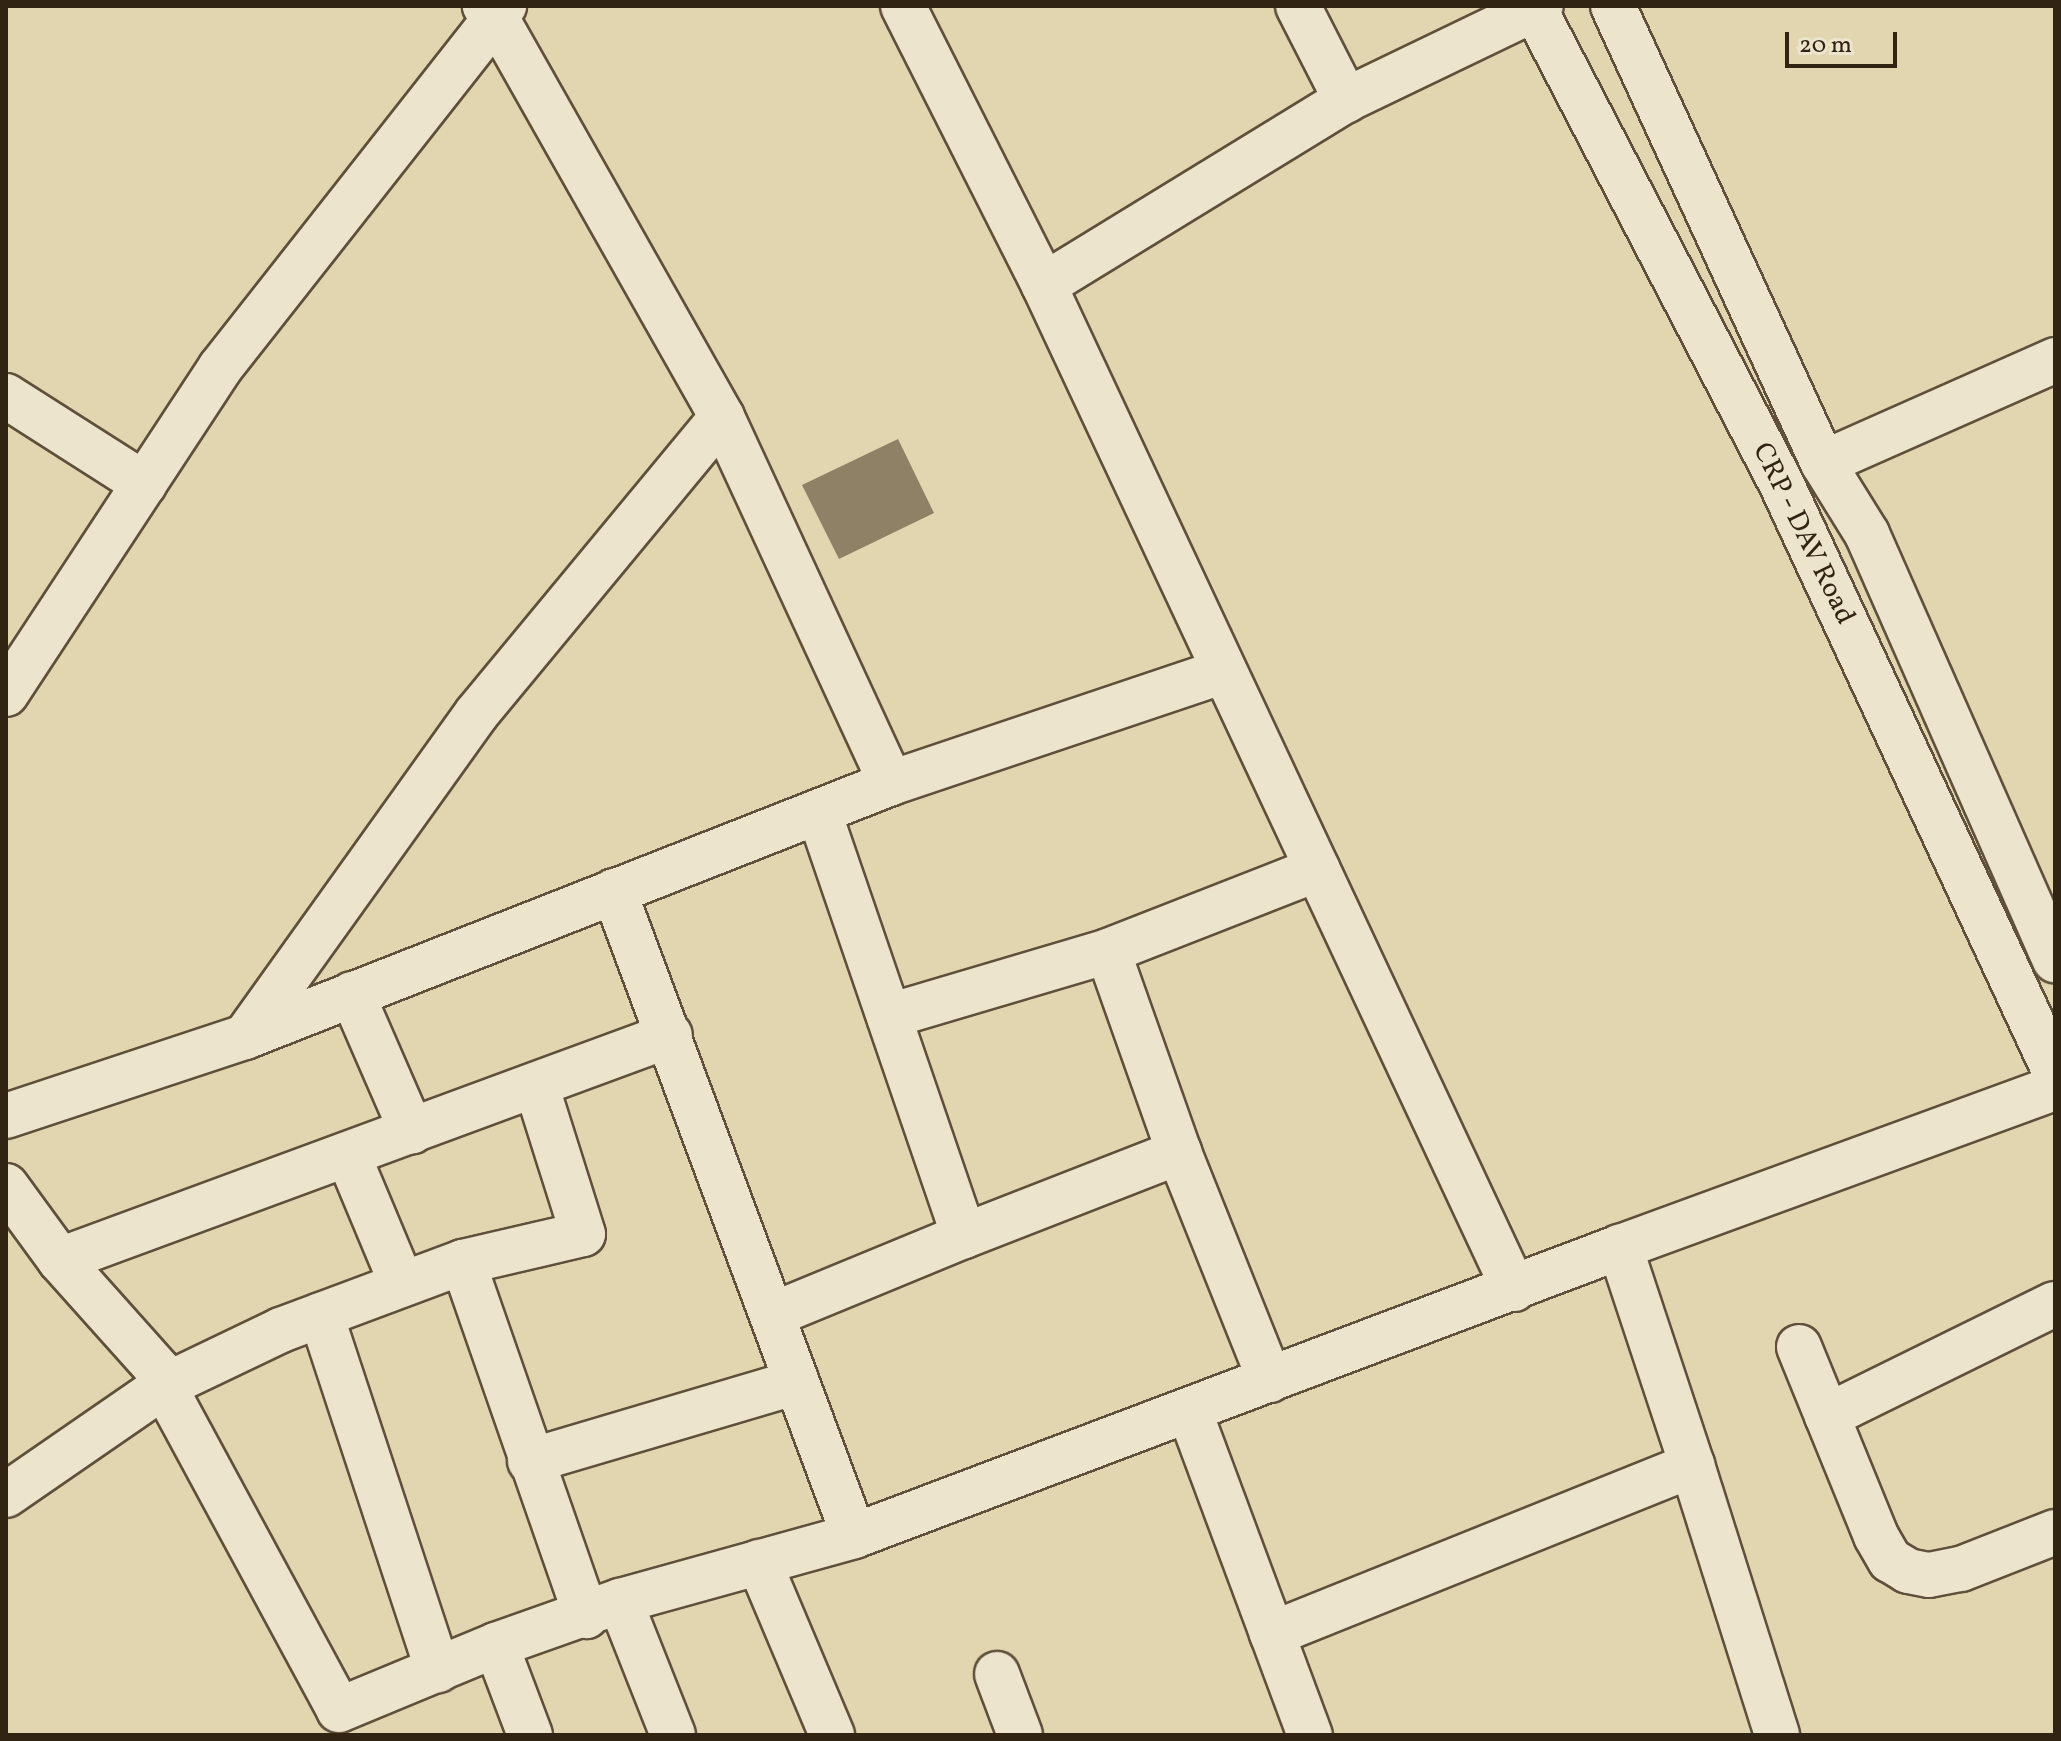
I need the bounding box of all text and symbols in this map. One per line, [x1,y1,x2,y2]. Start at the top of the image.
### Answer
scale bar [1789,16,1901,66]
text: 20 m [1799,29,1852,63]
street label: CRP - DAV Road [1744,437,1862,631]

